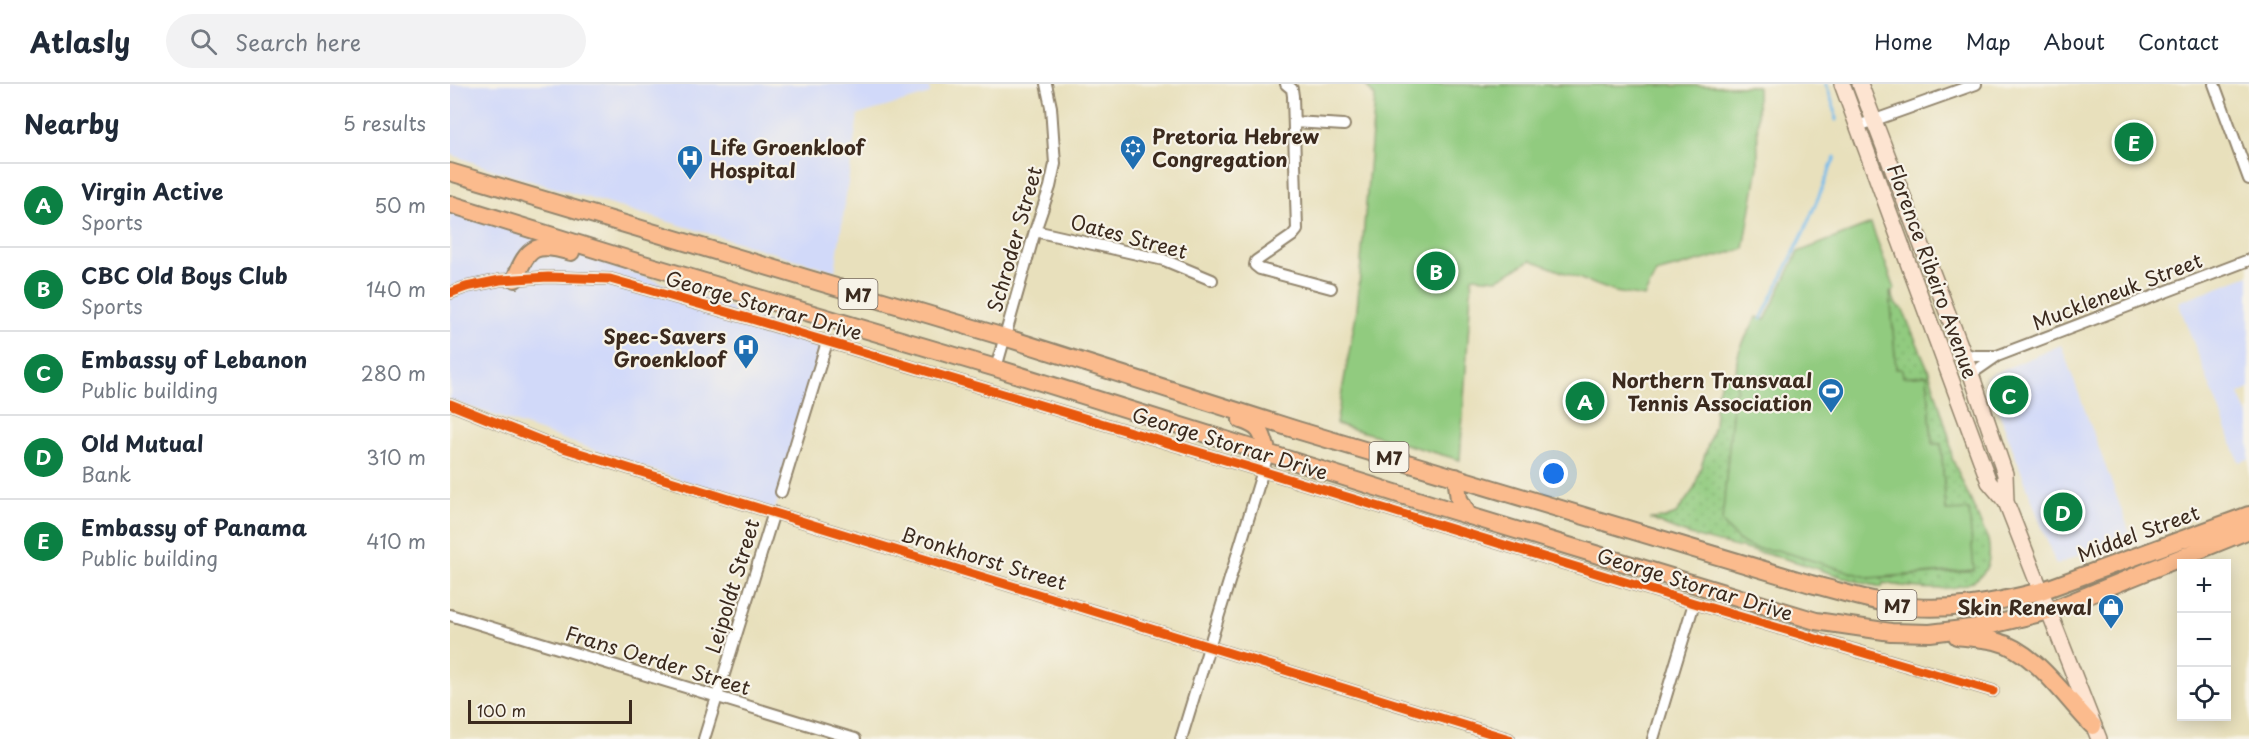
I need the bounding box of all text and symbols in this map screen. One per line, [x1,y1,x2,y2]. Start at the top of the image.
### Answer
search box [166,14,586,68]
text: Atlasly [30,20,130,63]
icon: search [187,25,220,58]
text: Search here [235,25,361,58]
text: Home [1874,25,1933,57]
text: Map [1966,25,2011,57]
text: About [2044,25,2105,57]
text: Contact [2138,25,2219,57]
text: Nearby [24,104,119,143]
text: 5 results [343,108,426,138]
pin: E [2114,120,2154,164]
place label: Pretoria Hebrew Congregation [1152,121,1319,174]
place label: Life Groenkloof Hospital [710,132,866,185]
synagogue icon: Pretoria Hebrew Congregation [1118,133,1148,171]
hospital icon: Life Groenkloof Hospital [675,143,705,181]
street label: Florence Ribeiro Avenue [1880,159,1986,383]
street label: Schroder Street [979,162,1049,316]
text: Virgin Active [81,174,223,207]
text: A [36,190,51,220]
text: 50 m [374,190,426,220]
street label: Oates Street [1067,206,1191,266]
text: Sports [81,207,143,237]
street label: Muckleneuk Street [2028,245,2206,337]
pin: B [1416,248,1456,294]
text: CBC Old Boys Club [81,258,288,291]
street label: George Storrar Drive [662,263,866,347]
text: B [37,274,50,304]
text: 140 m [366,274,426,304]
road number: M7 [838,279,878,309]
text: Sports [81,291,143,321]
place label: Spec-Savers Groenkloof [603,321,728,374]
hospital icon: Spec-Savers Groenkloof [731,332,761,370]
text: Embassy of Lebanon [81,342,307,375]
text: C [36,358,51,388]
text: 280 m [361,358,426,388]
place label: Northern Transvaal Tennis Association [1612,365,1812,418]
pin: C [1990,372,2028,418]
text: Public building [81,375,218,405]
sports icon: Northern Transvaal Tennis Association [1816,376,1846,414]
pin: A [1566,378,1604,424]
street label: George Storrar Drive [1128,399,1332,487]
text: Old Mutual [81,426,203,459]
text: D [36,442,51,472]
text: 310 m [366,442,426,472]
road number: M7 [1370,442,1408,472]
text: Bank [81,459,131,489]
your location [1539,459,1568,488]
pin: D [2044,490,2082,534]
street label: Middel Street [2073,497,2203,569]
text: Embassy of Panama [81,510,307,543]
street label: Leipoldt Street [697,515,767,657]
street label: Bronkhorst Street [898,519,1070,597]
text: E [37,526,50,556]
text: 410 m [366,526,426,556]
street label: George Storrar Drive [1593,540,1797,628]
text: Public building [81,543,218,573]
map controls [2177,559,2231,721]
button: + [2177,559,2231,613]
road number: M7 [1878,590,1916,620]
place label: Skin Renewal [1957,592,2092,622]
shop icon: Skin Renewal [2096,592,2126,630]
button: − [2177,613,2231,667]
street label: Frans Oerder Street [562,618,754,702]
button: locate [2177,667,2231,721]
scale bar [468,697,632,724]
text: 100 m [477,698,526,722]

